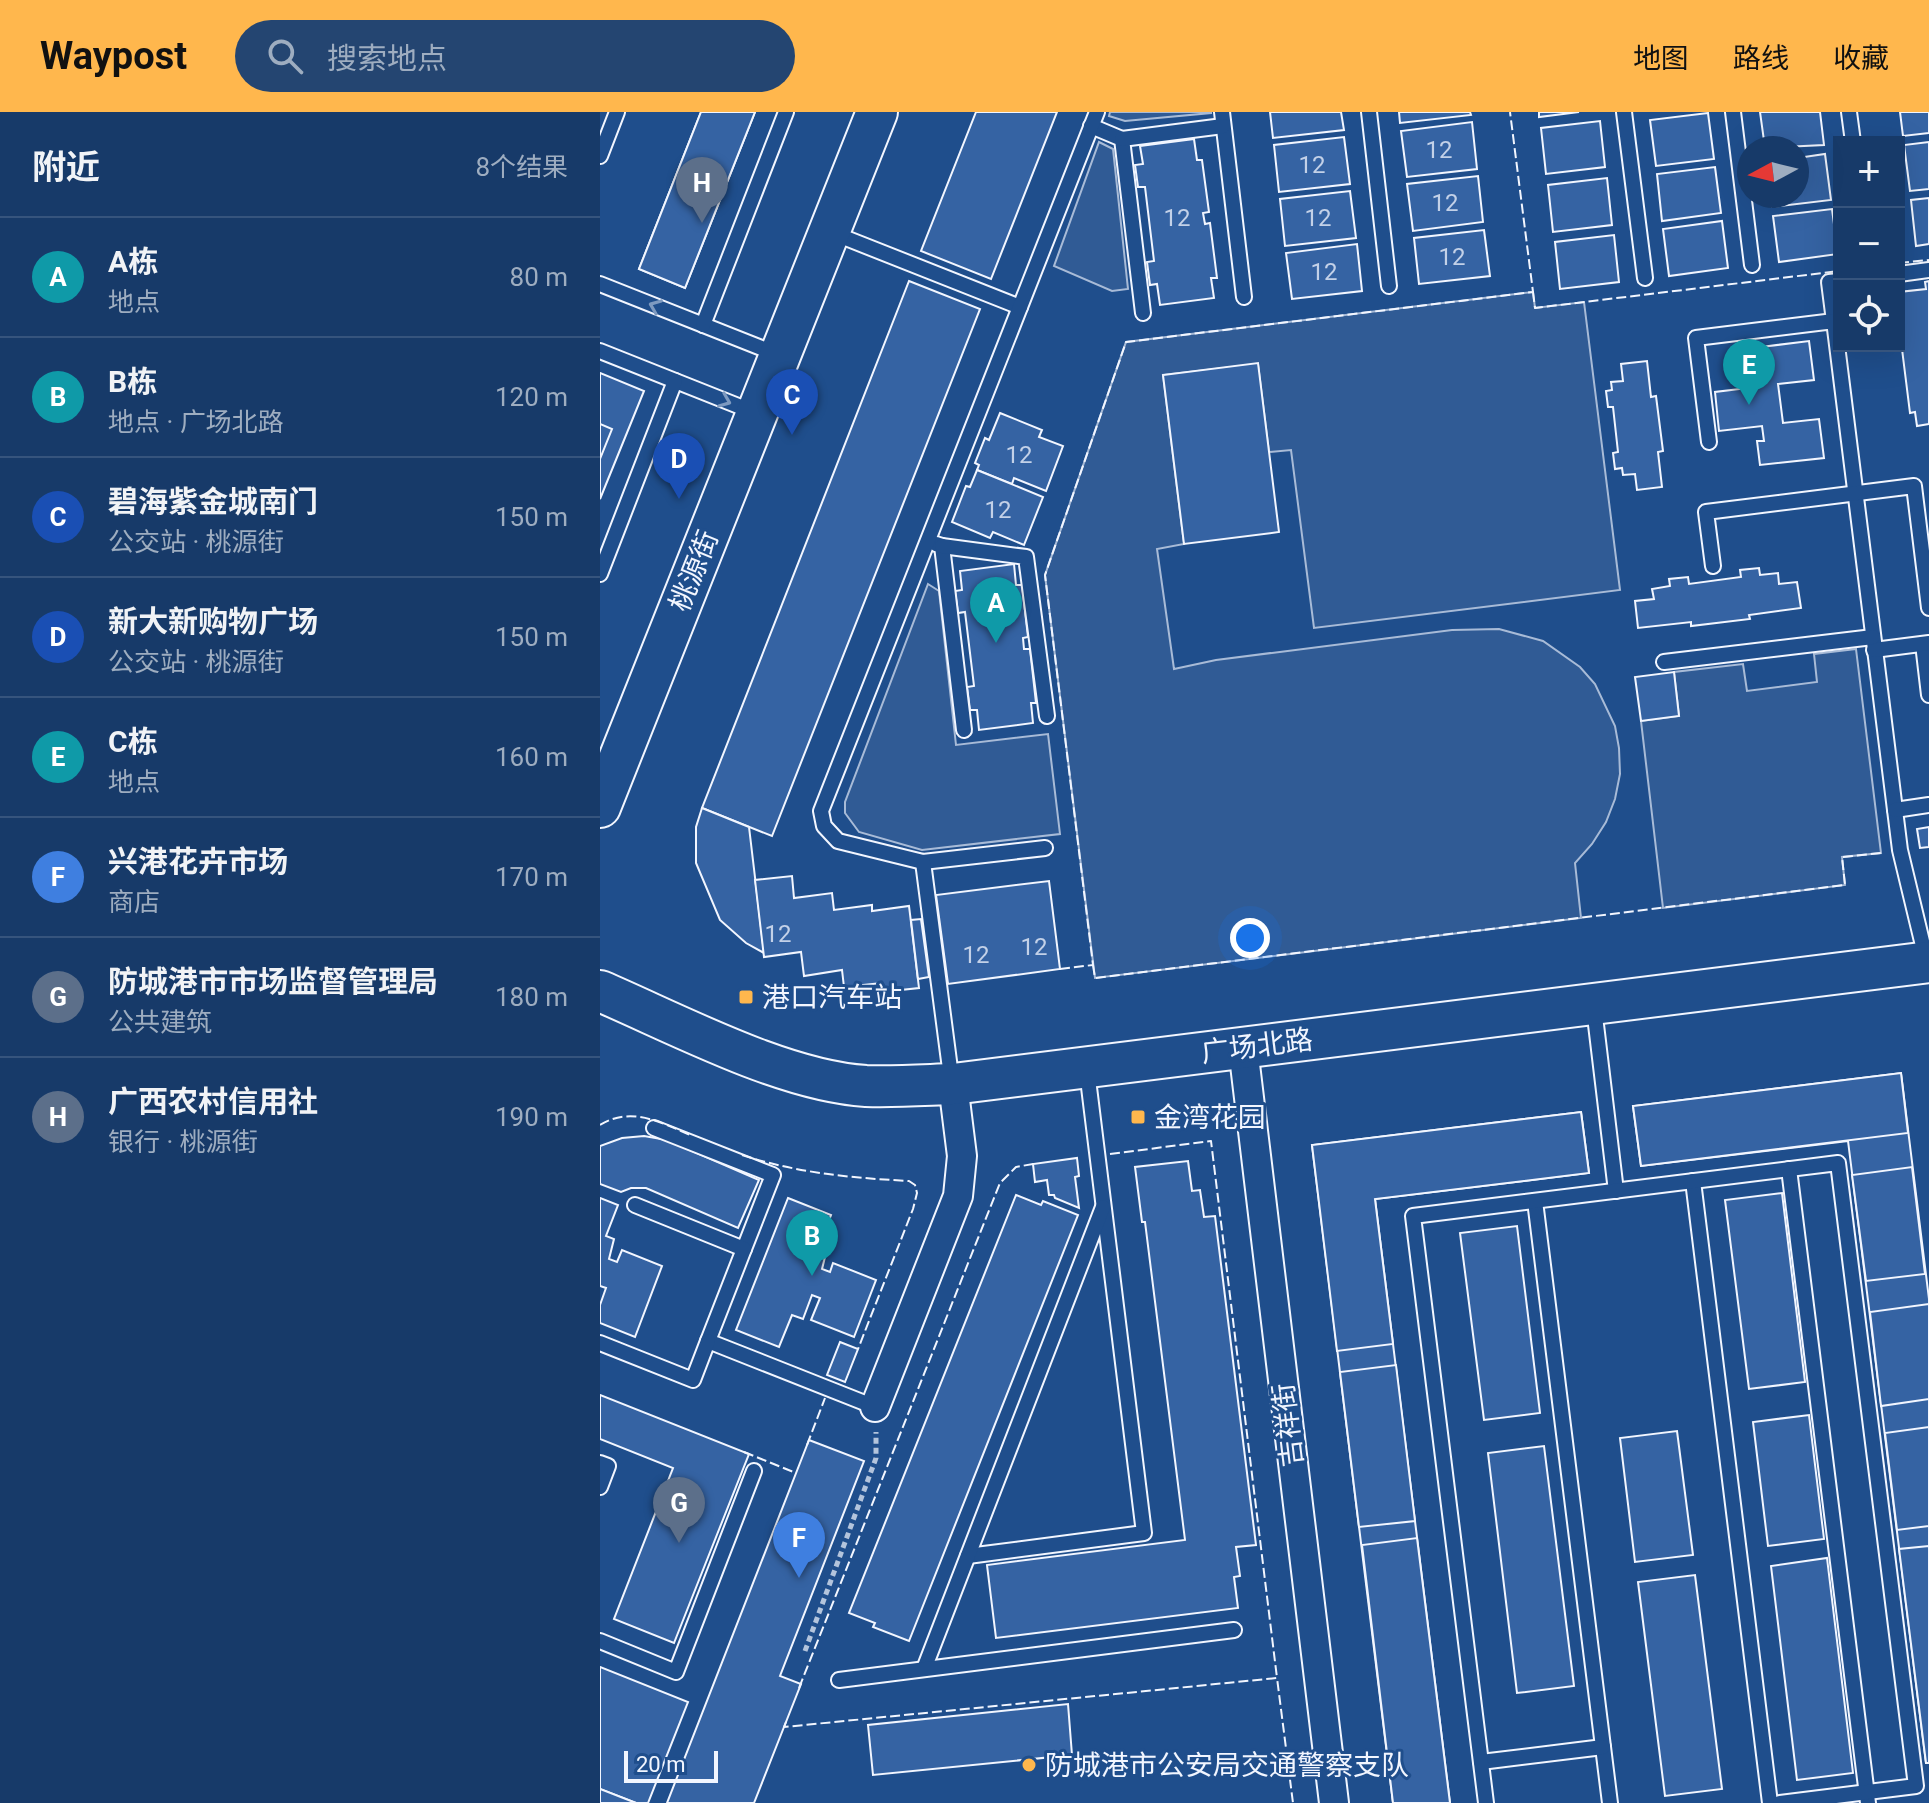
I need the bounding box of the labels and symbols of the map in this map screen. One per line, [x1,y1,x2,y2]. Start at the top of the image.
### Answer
house number: 12 [1426,136,1452,164]
north arrow [1737,136,1809,208]
house number: 12 [1299,151,1325,179]
pin: H [676,157,728,223]
house number: 12 [1432,189,1458,217]
house number: 12 [1164,204,1190,232]
house number: 12 [1305,204,1331,232]
house number: 12 [1439,243,1465,271]
house number: 12 [1311,258,1337,286]
one-way arrow [649,299,663,316]
pin: E [1723,339,1775,405]
pin: C [766,369,818,435]
one-way arrow [717,391,731,407]
pin: D [653,433,705,499]
house number: 12 [1006,441,1032,469]
house number: 12 [985,496,1011,524]
street label: 桃源街 [663,526,725,616]
pin: A [970,577,1022,643]
your location [1230,918,1270,958]
house number: 12 [765,920,791,948]
house number: 12 [1021,933,1047,961]
house number: 12 [963,941,989,969]
place label: 港口汽车站 [762,981,902,1014]
marker: 港口汽车站 [737,988,755,1006]
street label: 广场北路 [1199,1023,1315,1069]
place label: 金湾花园 [1154,1101,1266,1134]
marker: 金湾花园 [1129,1108,1147,1126]
pin: B [786,1210,838,1276]
street label: 吉祥街 [1267,1381,1309,1469]
pin: G [653,1477,705,1543]
pin: F [773,1512,825,1578]
scale bar [624,1747,718,1783]
place label: 防城港市公安局交通警察支队 [1045,1749,1409,1782]
marker: 防城港市公安局交通警察支队 [1020,1756,1038,1774]

